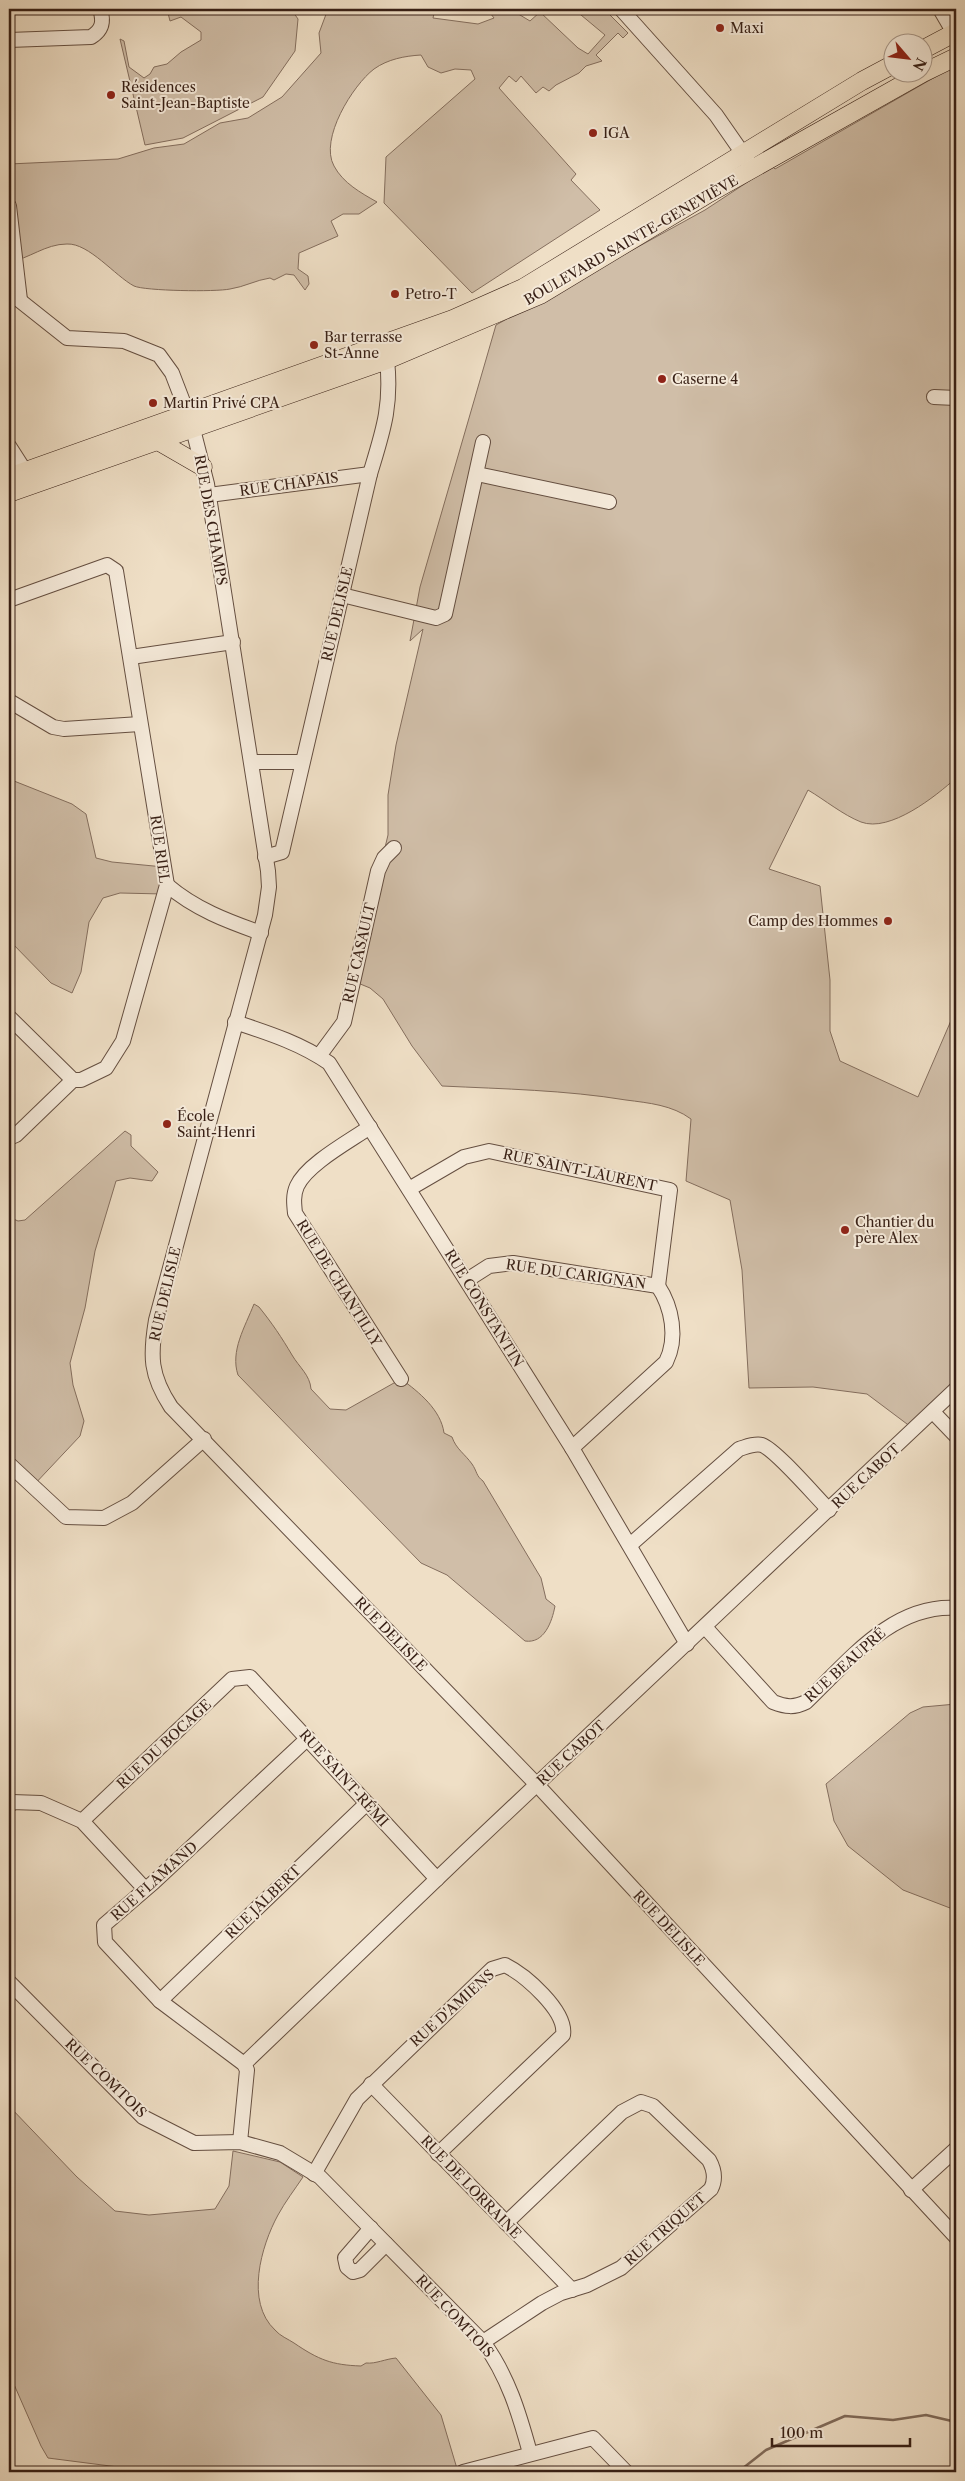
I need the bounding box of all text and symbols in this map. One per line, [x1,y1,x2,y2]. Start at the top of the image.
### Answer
place label: Maxi [730,19,764,37]
marker: Maxi [714,22,726,34]
north arrow [882,32,932,82]
text: N [909,55,930,74]
place label: Résidences Saint-Jean-Baptiste [121,78,250,112]
marker: Résidences Saint-Jean-Baptiste [105,89,117,101]
place label: IGA [603,124,630,142]
marker: IGA [587,127,599,139]
street label: BOULEVARD SAINTE-GENEVIÈVE [521,171,741,309]
place label: Petro-T [405,285,457,303]
marker: Petro-T [389,288,401,300]
place label: Bar terrasse St-Anne [324,328,403,362]
marker: Bar terrasse St-Anne [308,339,320,351]
place label: Caserne 4 [672,370,738,388]
marker: Caserne 4 [656,373,668,385]
place label: Martin Privé CPA [163,394,280,412]
marker: Martin Privé CPA [147,397,159,409]
street label: RUE DES CHAMPS [191,453,231,587]
street label: RUE CHAPAIS [238,468,340,500]
street label: RUE DELISLE [317,565,357,663]
street label: RUE RIEL [146,814,174,884]
street label: RUE CASAULT [339,901,379,1005]
place label: Camp des Hommes [748,912,878,930]
marker: Camp des Hommes [882,915,894,927]
place label: École Saint-Henri [177,1107,255,1141]
marker: École Saint-Henri [161,1118,173,1130]
street label: RUE SAINT-LAURENT [501,1145,659,1195]
place label: Chantier du père Alex [855,1213,935,1247]
street label: RUE DE CHANTILLY [293,1216,386,1351]
marker: Chantier du père Alex [839,1224,851,1236]
street label: RUE DELISLE [145,1245,185,1343]
street label: RUE CONSTANTIN [441,1246,528,1370]
street label: RUE DU CARIGNAN [505,1255,648,1293]
street label: RUE CABOT [828,1439,904,1512]
street label: RUE DELISLE [351,1593,431,1675]
street label: RUE BEAUPRÉ [801,1624,889,1706]
street label: RUE DU BOCAGE [113,1695,215,1793]
street label: RUE CABOT [533,1716,609,1789]
street label: RUE SAINT-RÉMI [296,1726,392,1830]
street label: RUE FLAMAND [107,1837,201,1925]
street label: RUE JALBERT [221,1861,305,1943]
street label: RUE DELISLE [629,1886,709,1970]
street label: RUE D'AMIENS [406,1965,498,2051]
street label: RUE COMTOIS [62,2035,150,2121]
street label: RUE DE LORRAINE [417,2132,525,2242]
street label: RUE TRIQUET [621,2188,710,2269]
street label: RUE COMTOIS [412,2271,498,2361]
scale bar [772,2416,910,2448]
text: 100 m [780,2423,823,2442]

